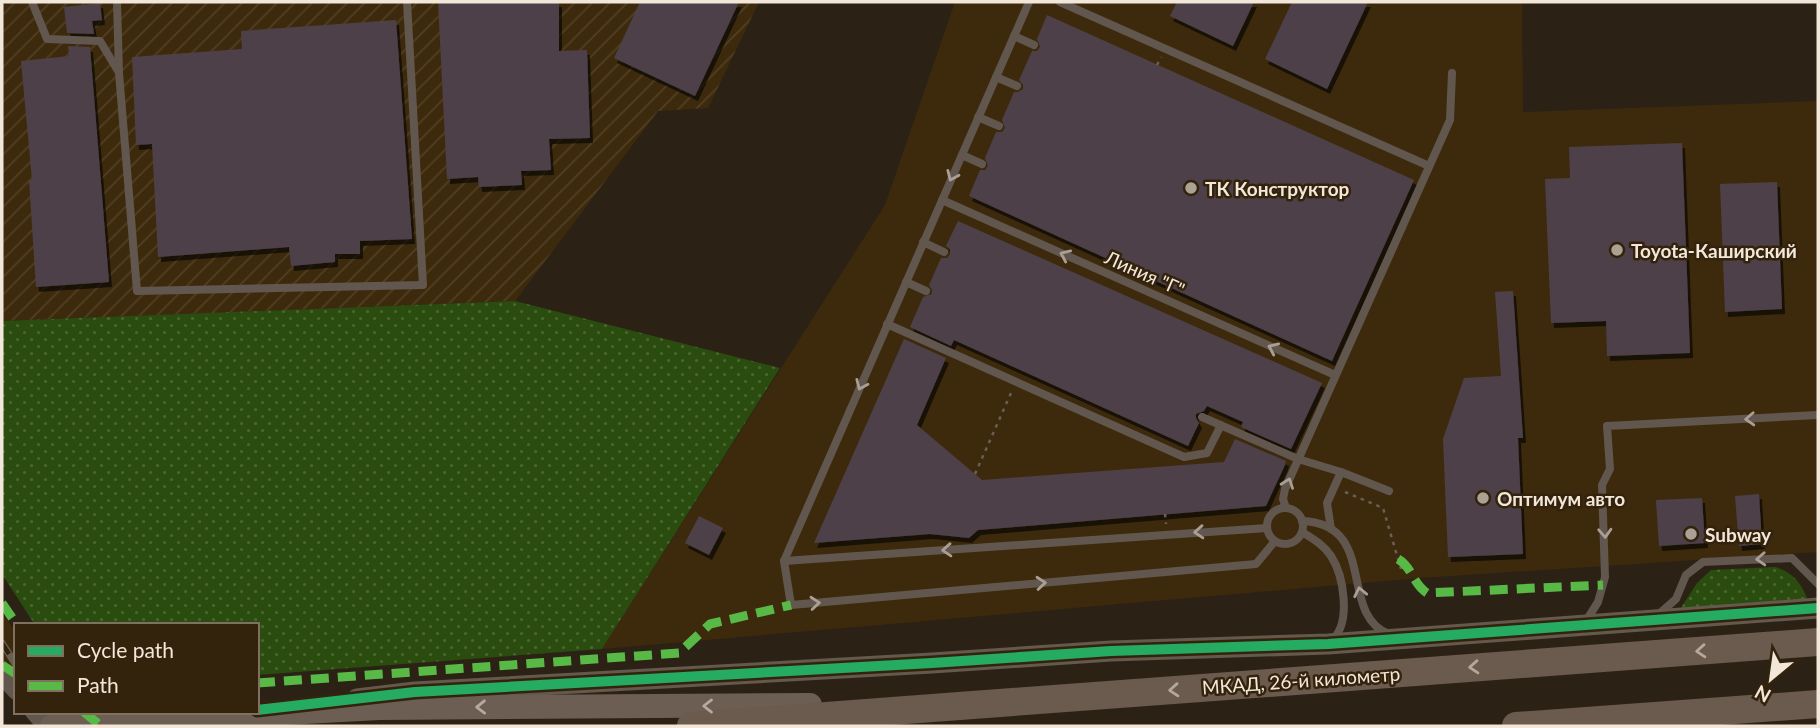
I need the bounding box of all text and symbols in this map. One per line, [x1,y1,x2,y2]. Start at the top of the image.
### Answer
one-way arrow [946,169,960,182]
place label: ТК Конструктор [1205,177,1350,200]
marker: ТК Конструктор [1183,180,1199,196]
place label: Toyota-Каширский [1631,239,1797,262]
marker: Toyota-Каширский [1609,242,1625,258]
street label: Линия "Г" [1101,245,1188,301]
one-way arrow [1060,249,1073,263]
one-way arrow [1268,342,1280,356]
one-way arrow [855,378,869,390]
one-way arrow [1744,411,1755,426]
one-way arrow [1280,477,1294,489]
place label: Оптимум авто [1497,487,1625,510]
marker: Оптимум авто [1475,490,1491,506]
place label: Subway [1705,523,1772,546]
one-way arrow [1193,524,1204,539]
marker: Subway [1683,526,1699,542]
one-way arrow [1597,527,1612,538]
one-way arrow [941,542,952,557]
one-way arrow [1755,552,1766,567]
one-way arrow [1036,576,1047,591]
one-way arrow [1354,586,1368,598]
one-way arrow [810,596,821,611]
legend [14,623,259,714]
text: Cycle path [77,637,174,662]
one-way arrow [1696,643,1707,658]
north arrow [1736,644,1806,714]
one-way arrow [1469,659,1480,674]
street label: МКАД, 26-й километр [1201,662,1401,698]
text: Path [77,672,119,697]
text: N [1751,681,1774,708]
one-way arrow [1169,682,1180,697]
one-way arrow [702,698,713,714]
one-way arrow [475,699,485,715]

